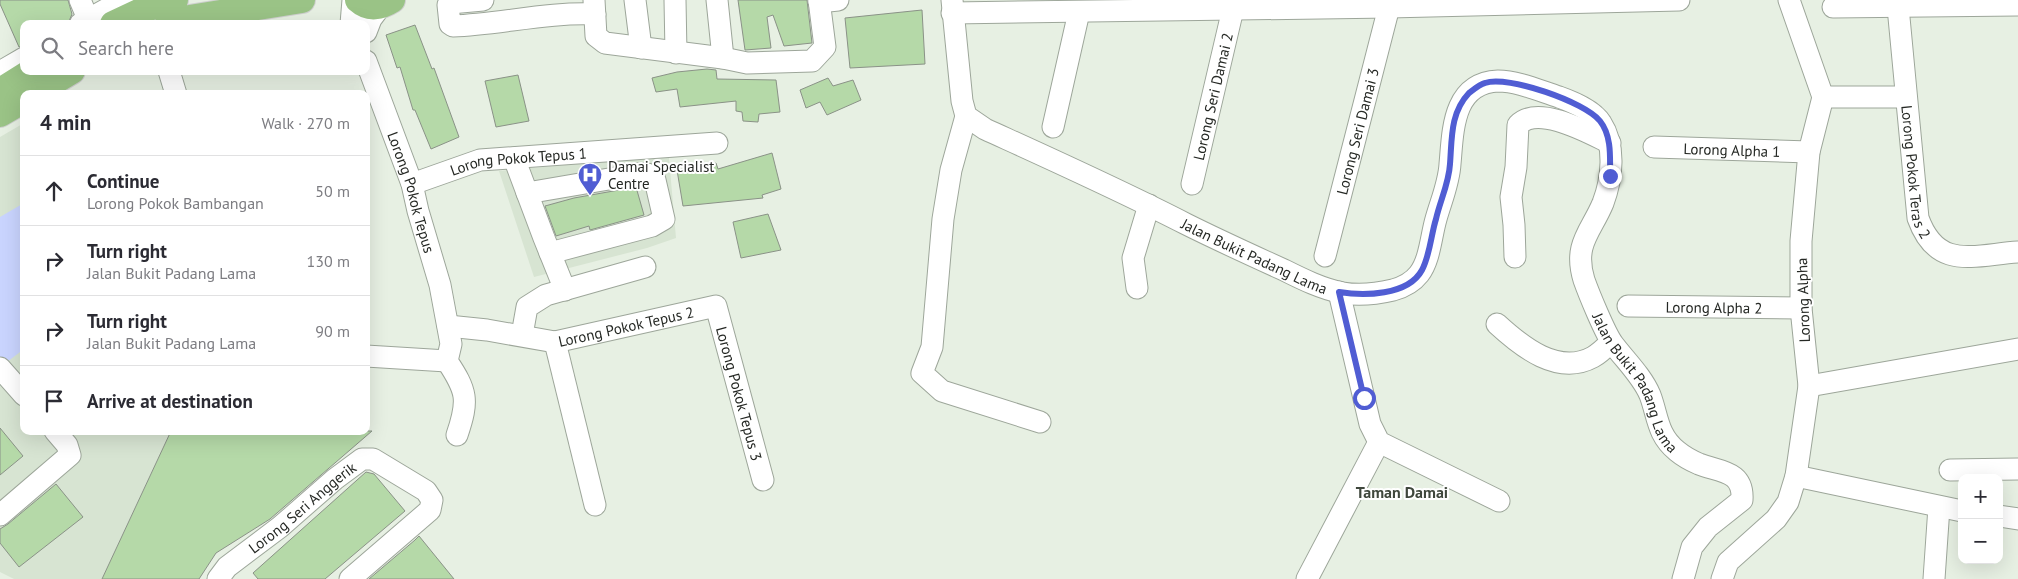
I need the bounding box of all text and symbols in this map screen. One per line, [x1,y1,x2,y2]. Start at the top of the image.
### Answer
search box [20,20,370,75]
street label: Lorong Seri Damai 2 [1188,31,1237,162]
icon: search [38,34,66,62]
text: Search here [78,36,174,60]
street label: Lorong Seri Damai 3 [1332,66,1383,197]
street label: Lorong Pokok Teras 2 [1898,104,1936,242]
text: 4 min [40,109,91,136]
text: Walk · 270 m [261,113,350,133]
street label: Lorong Pokok Tepus [384,129,439,255]
street label: Lorong Alpha 1 [1683,138,1781,161]
street label: Lorong Pokok Tepus 1 [447,143,588,179]
place label: Damai Specialist Centre [608,157,714,193]
hospital icon: Damai Specialist Centre [577,162,603,196]
route end [1599,165,1622,188]
text: Continue [87,169,159,193]
icon: ahead [40,177,68,205]
text: 50 m [315,181,350,201]
text: Lorong Pokok Bambangan [87,193,264,213]
street label: Jalan Bukit Padang Lama [1177,213,1330,298]
text: Turn right [87,239,167,263]
icon: right [40,247,68,275]
text: 130 m [307,251,350,271]
street label: Lorong Alpha [1792,257,1814,343]
text: Jalan Bukit Padang Lama [87,263,256,283]
street label: Lorong Alpha 2 [1665,297,1763,317]
street label: Lorong Pokok Tepus 2 [556,302,696,350]
text: Turn right [87,309,167,333]
street label: Jalan Bukit Padang Lama [1588,309,1682,457]
icon: right [40,317,68,345]
text: 90 m [315,321,350,341]
street label: Lorong Pokok Tepus 3 [712,324,767,463]
text: Jalan Bukit Padang Lama [87,333,256,353]
icon: arrive [40,387,68,415]
route start [1353,387,1376,410]
text: Arrive at destination [87,389,253,413]
street label: Lorong Seri Anggerik [245,457,360,557]
map controls [1958,474,2003,564]
button: + [1958,474,2003,519]
district label: Taman Damai [1356,482,1448,502]
button: − [1958,519,2003,564]

